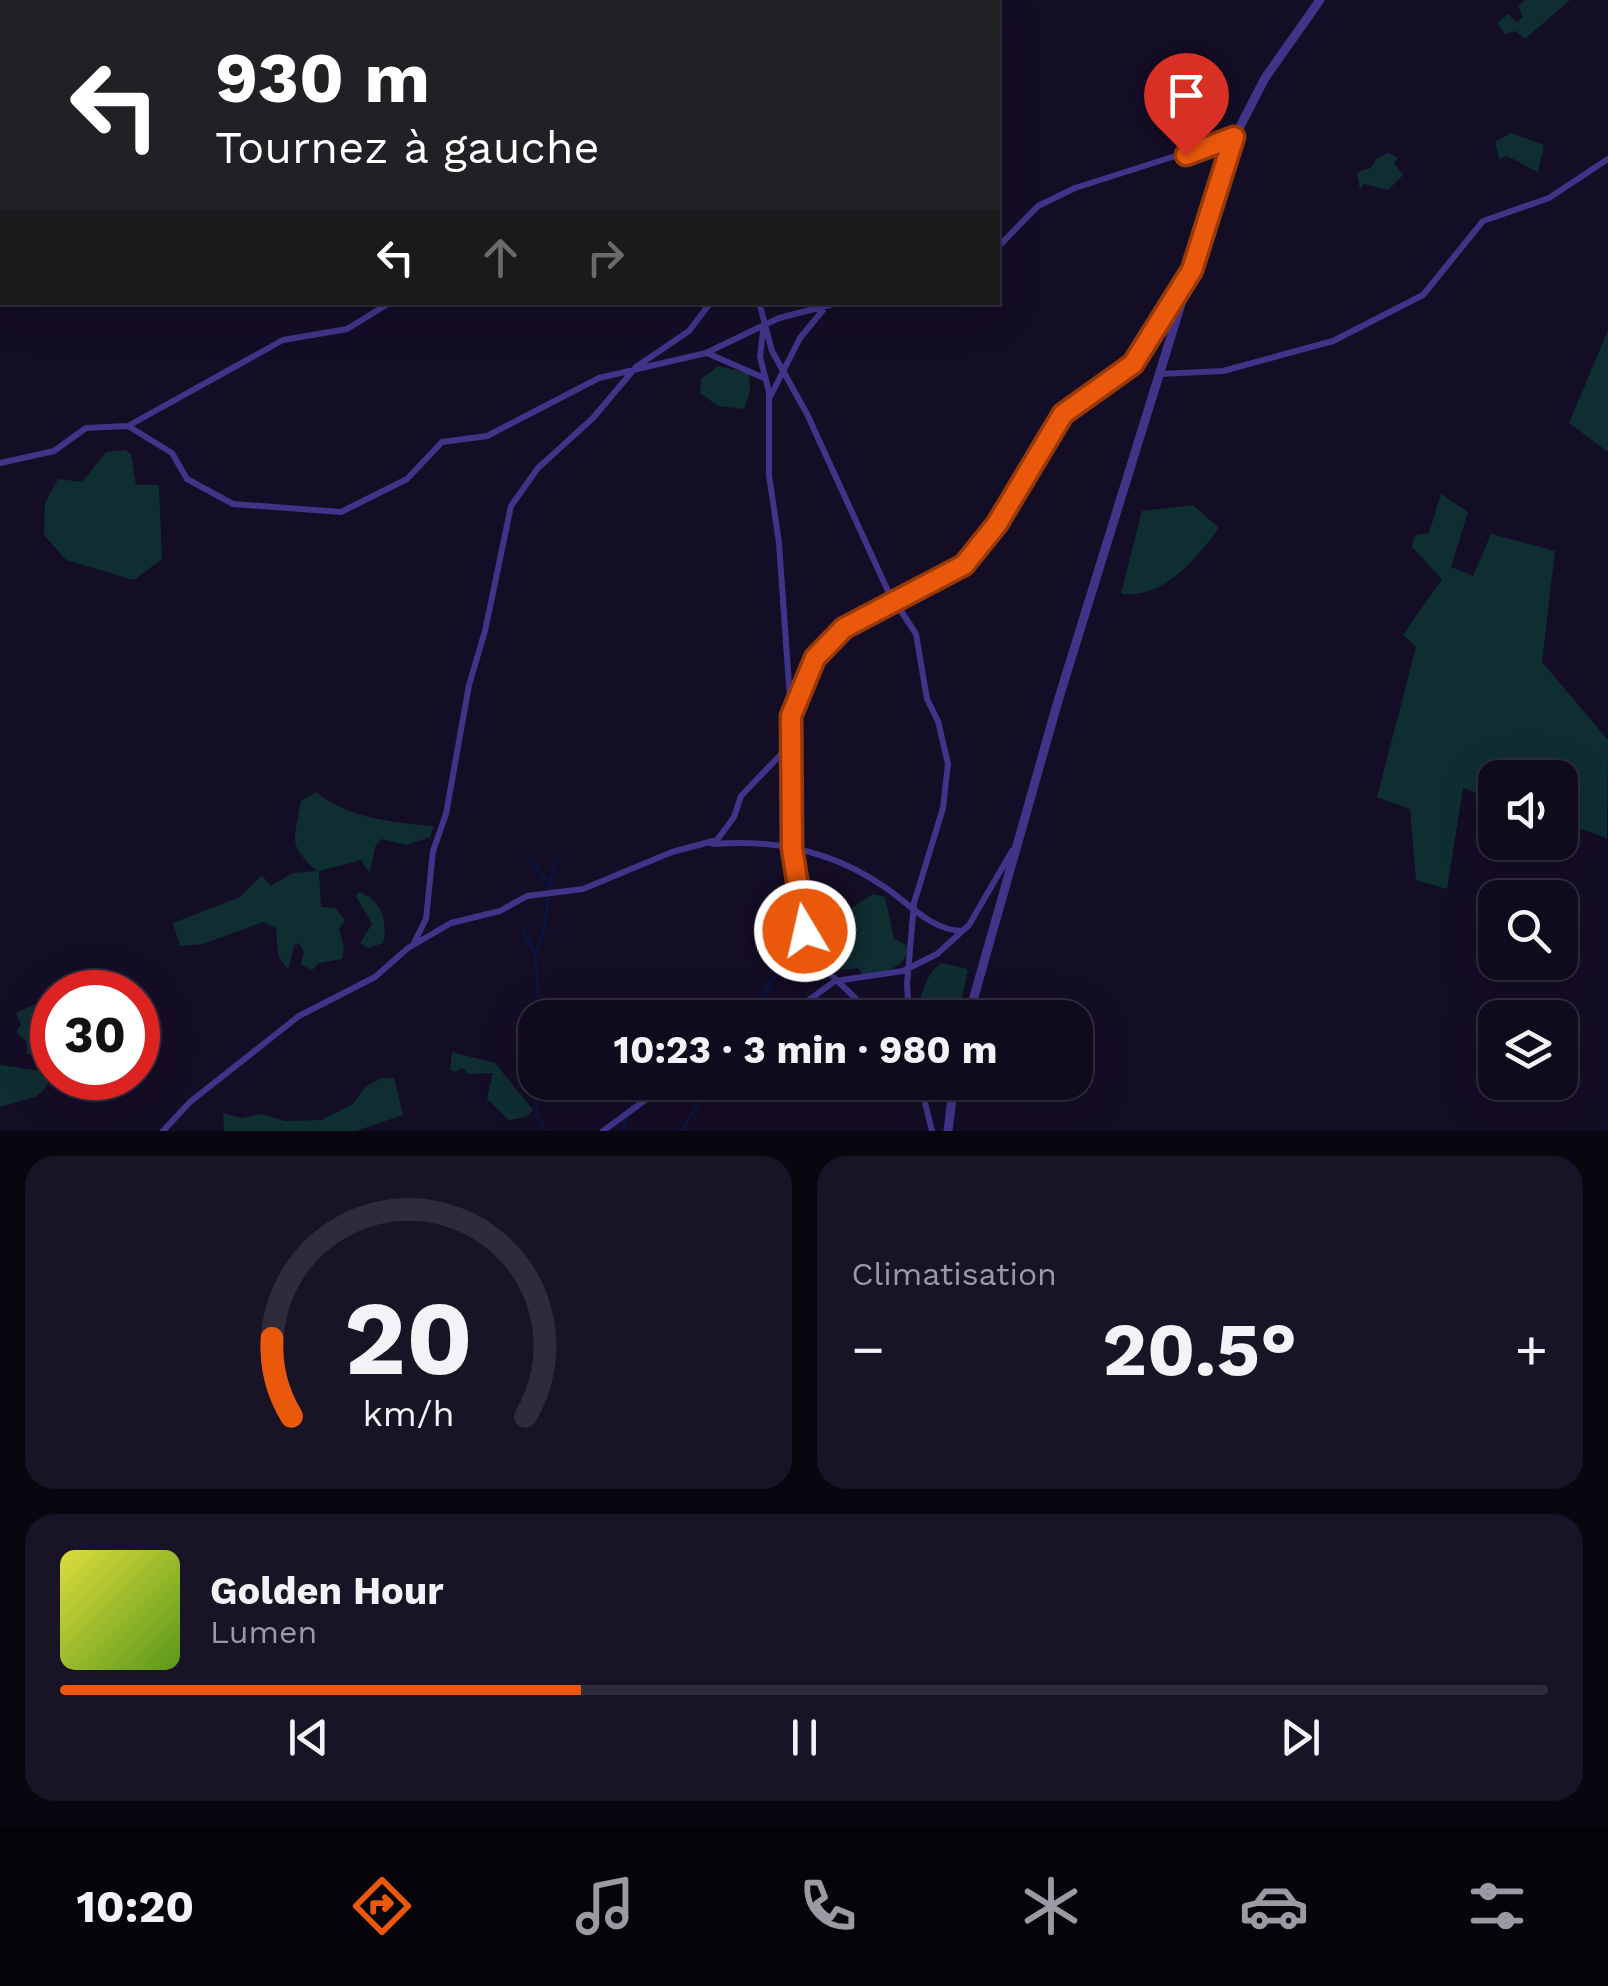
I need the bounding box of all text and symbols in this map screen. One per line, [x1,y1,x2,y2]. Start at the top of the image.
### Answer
text: 930 m [215,37,430,119]
icon: left [50,40,180,170]
pin [1144,53,1229,156]
icon: arrive [1159,68,1214,123]
text: Tournez à gauche [215,121,600,174]
icon: left [368,230,423,285]
icon: ahead [473,230,528,285]
icon: right [578,230,633,285]
map controls [1478,760,1578,1100]
button: sound [1478,760,1578,860]
position arrow [753,879,857,983]
button: search [1478,880,1578,980]
speed limit sign: 30 [30,970,160,1100]
button: layers [1478,1000,1578,1100]
text: 10:23 · 3 min · 980 m [614,1028,997,1072]
text: Climatisation [852,1255,1057,1293]
text: 20 [344,1277,473,1399]
text: 20.5° [1102,1305,1297,1393]
text: − [852,1317,885,1381]
text: + [1515,1317,1548,1381]
text: km/h [362,1393,454,1435]
text: Golden Hour [210,1569,444,1613]
text: Lumen [210,1613,317,1651]
icon: previous [281,1710,336,1765]
icon: pause [777,1710,832,1765]
icon: next [1273,1710,1328,1765]
icon: directions [347,1871,417,1941]
icon: music [570,1871,640,1941]
icon: phone [793,1871,863,1941]
icon: climate [1016,1871,1086,1941]
icon: car [1239,1871,1309,1941]
icon: filters [1462,1871,1532,1941]
text: 10:20 [76,1880,194,1933]

